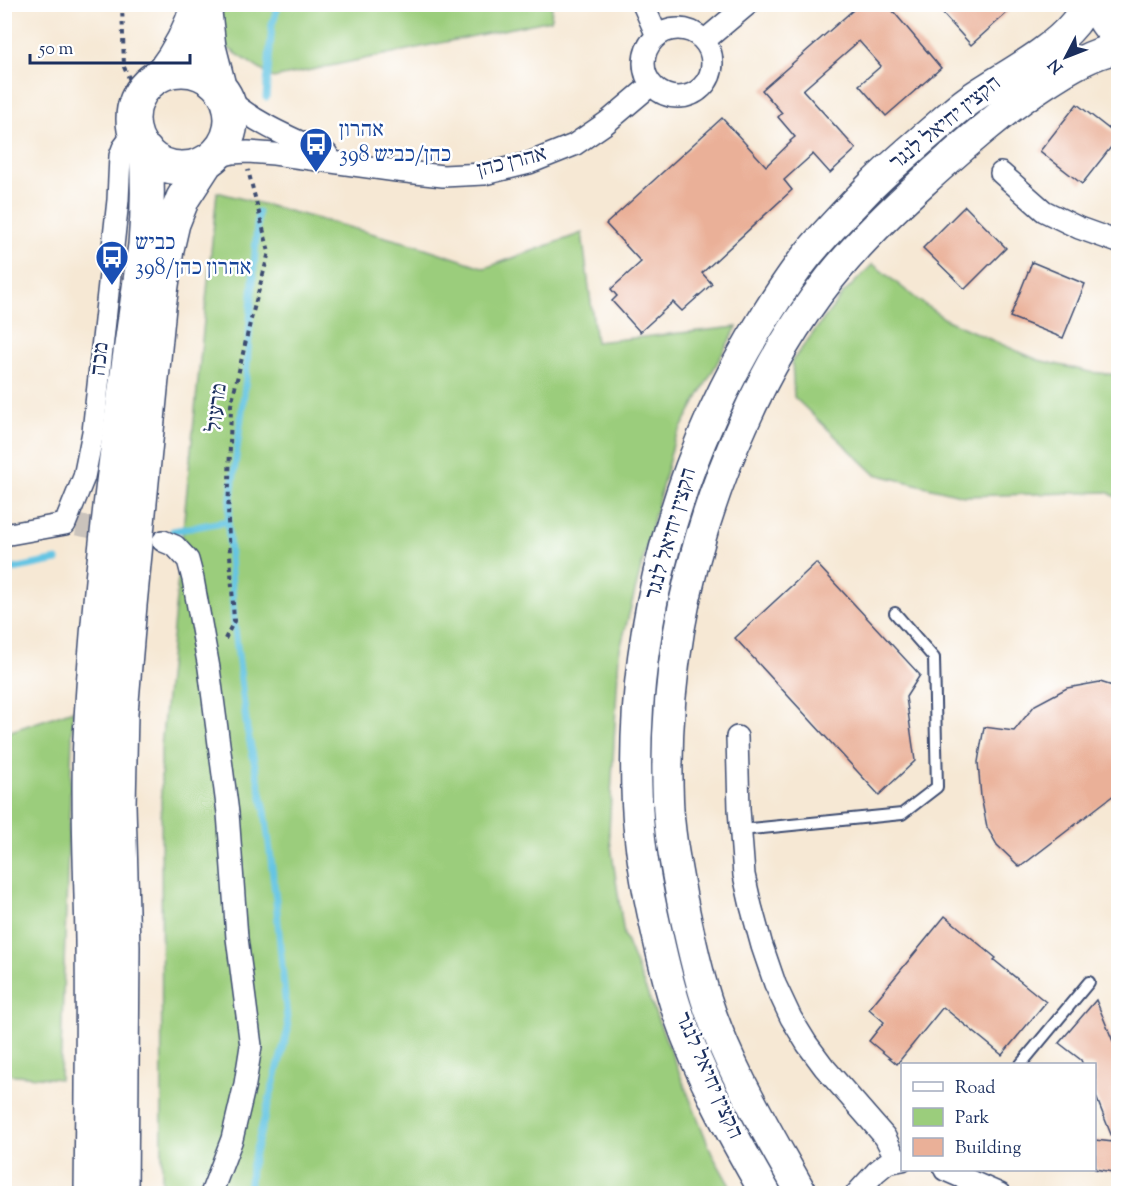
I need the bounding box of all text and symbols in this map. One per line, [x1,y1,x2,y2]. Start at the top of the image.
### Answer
scale bar [30,27,190,65]
north arrow [1036,27,1096,87]
text: 50 m [38,37,74,63]
text: N [1044,53,1070,78]
street label: הקצין יחיאל לנגר [883,69,1009,179]
place label: אהרון כהן/כביש 398 [339,115,451,172]
bus stop icon: אהרון כהן/כביש 398 [298,126,334,173]
street label: אהרן כהן [474,139,550,187]
place label: כביש 398/אהרון כהן [135,228,252,285]
bus stop icon: כביש 398/אהרון כהן [94,239,130,286]
street label: מכה [83,340,119,378]
street label: מרעול [199,381,237,435]
street label: הקצין יחיאל לנגר [638,464,706,604]
street label: הקצין יחיאל לנגר [666,1007,750,1145]
legend [901,1063,1096,1171]
text: Road [955,1076,995,1102]
text: Park [955,1106,990,1132]
text: Building [955,1136,1021,1162]

